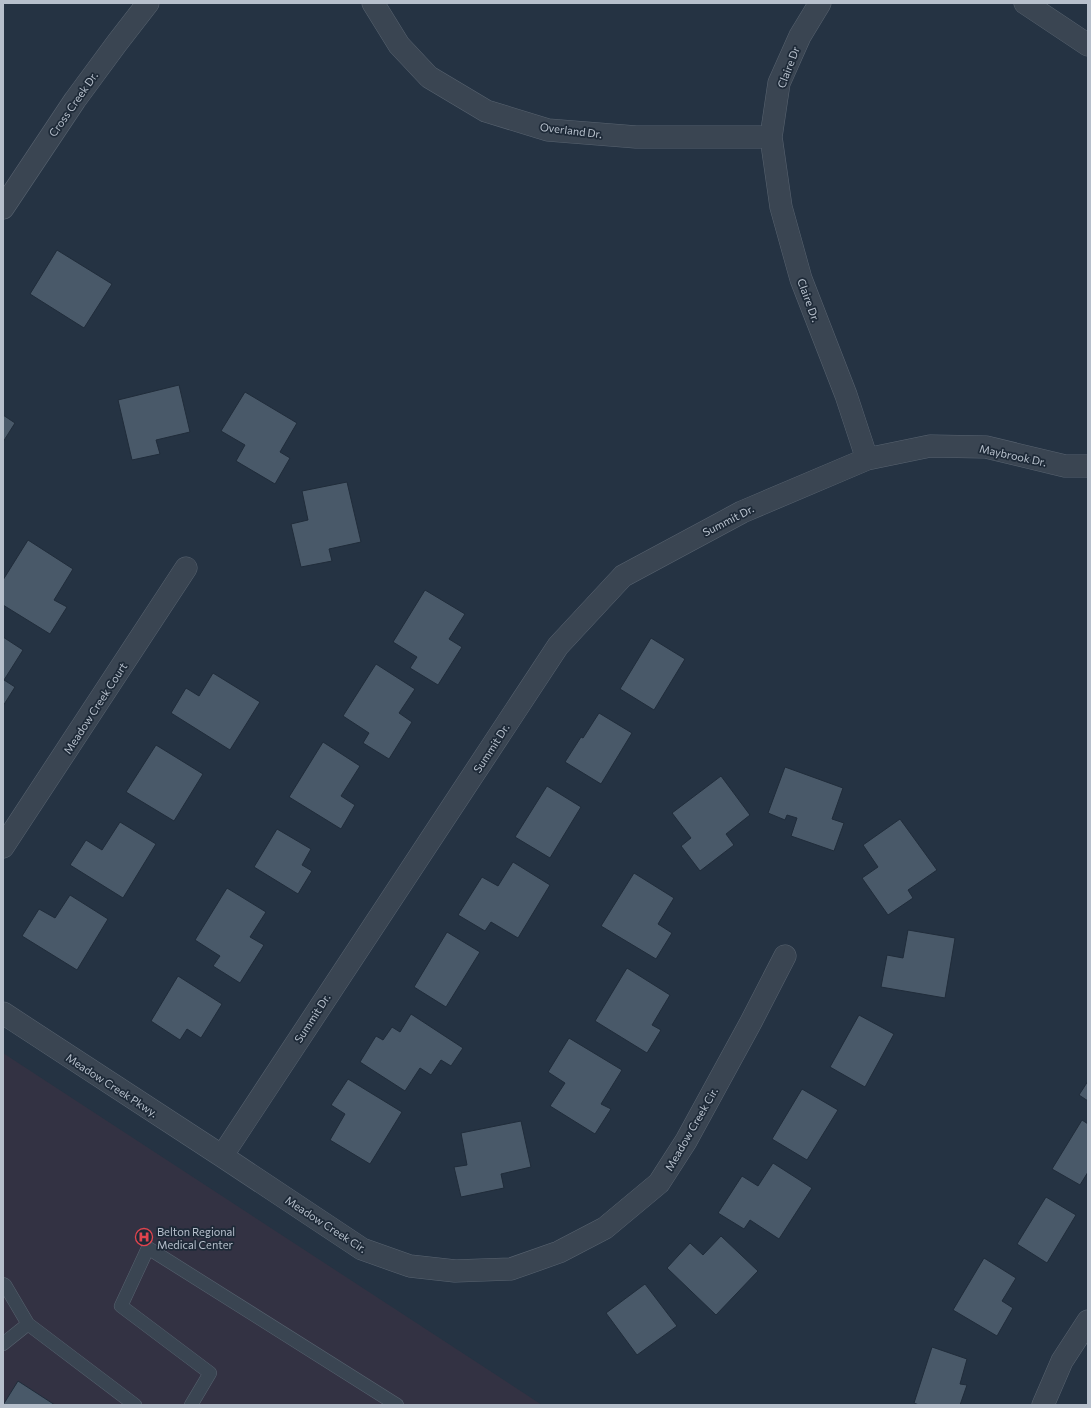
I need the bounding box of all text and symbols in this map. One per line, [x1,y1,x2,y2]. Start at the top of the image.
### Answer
street label: Claire Dr [774,44,802,90]
street label: Cross Creek Dr. [46,69,100,139]
street label: Overland Dr. [539,120,603,140]
street label: Claire Dr. [795,276,823,324]
street label: Maybrook Dr. [978,442,1048,469]
street label: Summit Dr. [700,501,756,538]
street label: Meadow Creek Court [61,659,130,756]
street label: Summit Dr. [470,721,512,775]
street label: Summit Dr. [291,991,333,1045]
street label: Meadow Creek Pkwy. [64,1051,161,1120]
street label: Meadow Creek Cir. [662,1085,720,1173]
street label: Meadow Creek Cir. [283,1193,369,1255]
place label: Belton Regional Medical Center [157,1225,235,1251]
hospital icon: Belton Regional Medical Center [134,1227,154,1247]

